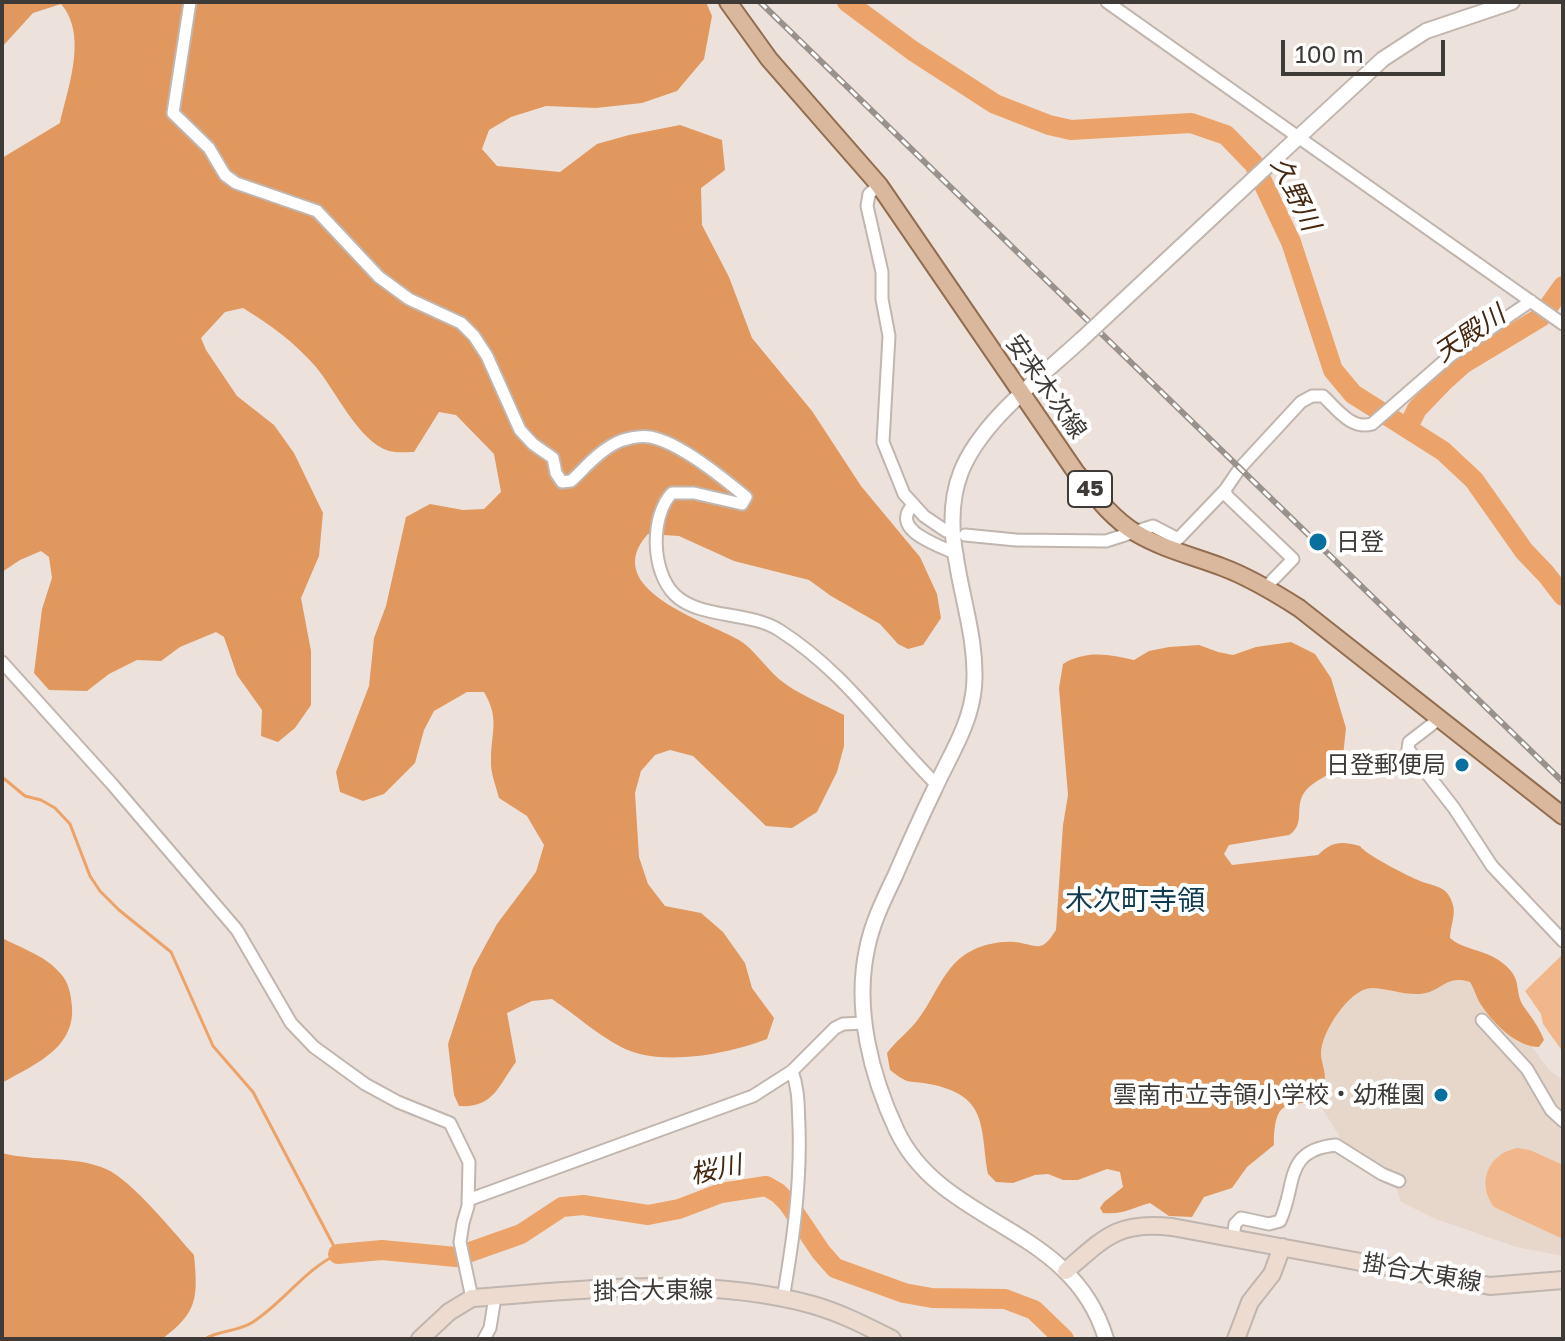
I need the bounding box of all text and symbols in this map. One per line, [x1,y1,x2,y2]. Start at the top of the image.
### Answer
scale bar [1285,24,1449,74]
text: 100 m [1295,39,1364,68]
water label: 久野川 [1264,152,1326,236]
water label: 天殿川 [1429,299,1511,369]
street label: 安来木次線 [1000,330,1092,444]
road number: 45 [1068,471,1112,507]
place label: 日登 [1336,528,1384,556]
marker: 日登 [1307,531,1329,553]
place label: 日登郵便局 [1326,751,1446,779]
marker: 日登郵便局 [1453,756,1471,774]
district label: 木次町寺領 [1065,884,1205,918]
place label: 雲南市立寺領小学校・幼稚園 [1113,1081,1425,1109]
marker: 雲南市立寺領小学校・幼稚園 [1432,1086,1450,1104]
water label: 桜川 [687,1149,745,1191]
street label: 掛合大東線 [1360,1248,1484,1298]
street label: 掛合大東線 [593,1276,713,1306]

